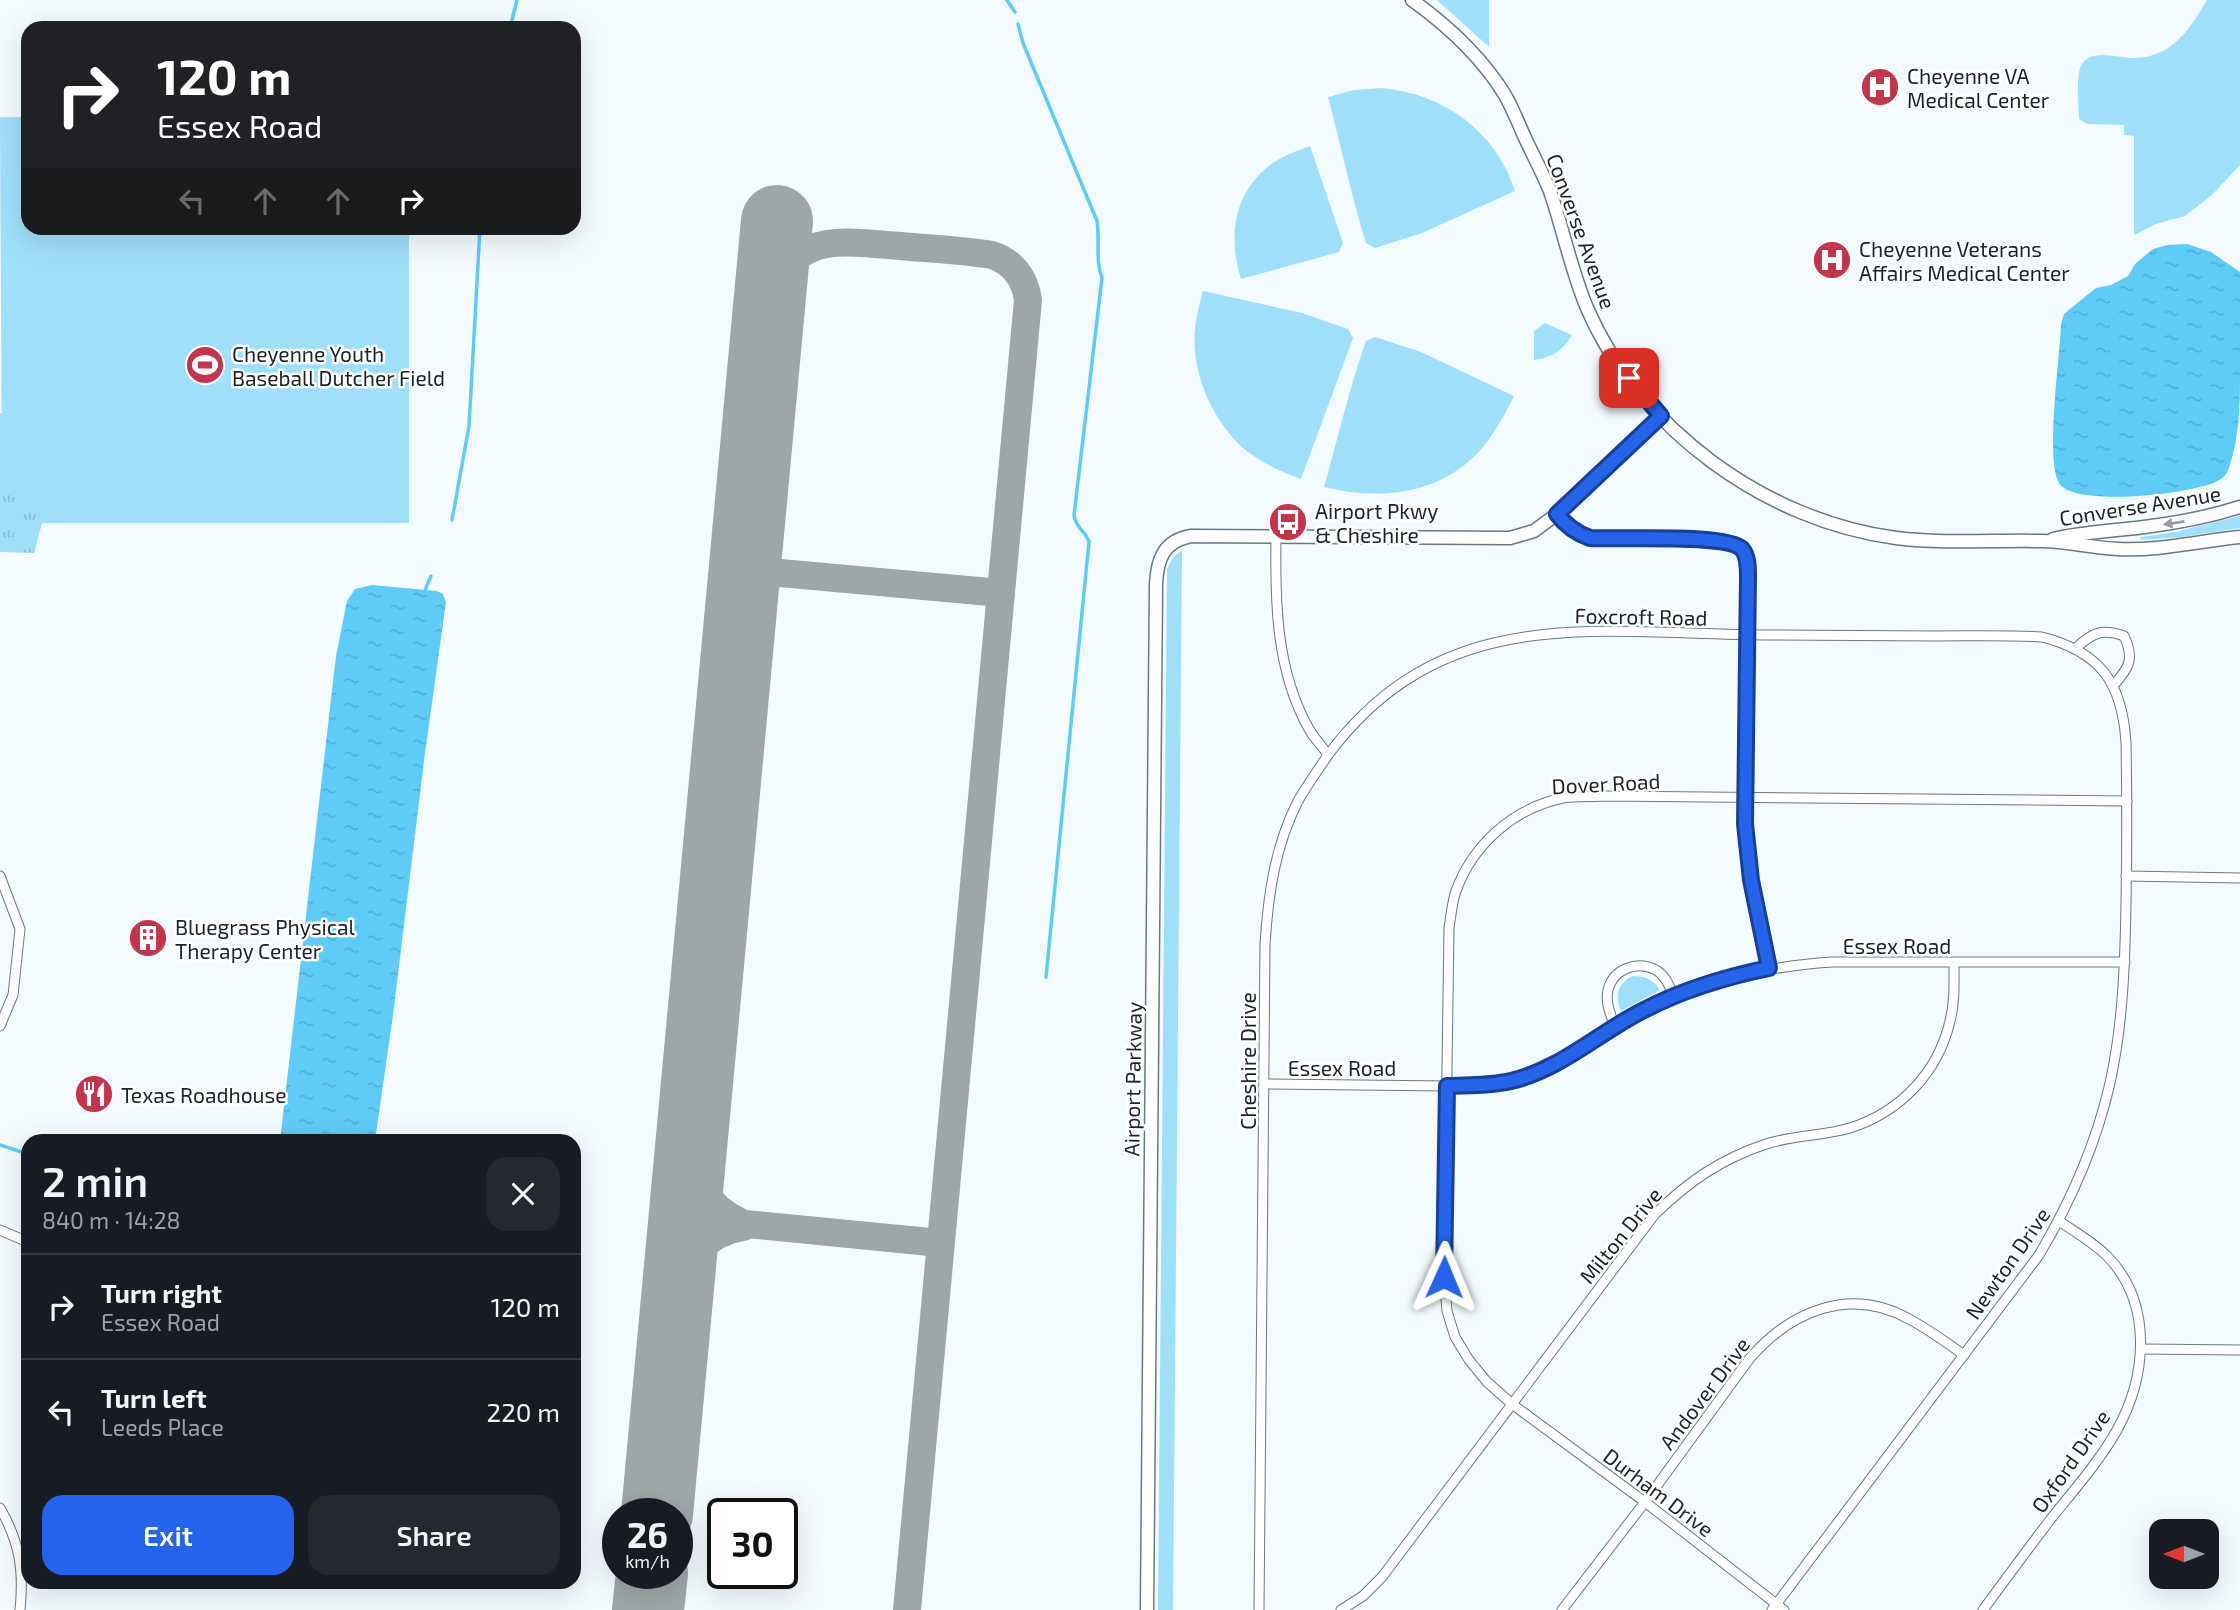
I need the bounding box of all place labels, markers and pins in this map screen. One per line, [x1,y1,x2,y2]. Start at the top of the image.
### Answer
place label: Cheyenne VA Medical Center [1907,63,2050,112]
hospital icon: Cheyenne VA Medical Center [1859,66,1901,108]
place label: Cheyenne Veterans Affairs Medical Center [1859,236,2070,285]
hospital icon: Cheyenne Veterans Affairs Medical Center [1811,239,1853,281]
place label: Cheyenne Youth Baseball Dutcher Field [232,341,445,390]
sports icon: Cheyenne Youth Baseball Dutcher Field [184,344,226,386]
pin [1599,348,1659,408]
place label: Airport Pkwy & Cheshire [1315,498,1438,547]
bus stop icon: Airport Pkwy & Cheshire [1267,501,1309,543]
place label: Bluegrass Physical Therapy Center [175,914,356,963]
building icon: Bluegrass Physical Therapy Center [127,917,169,959]
restaurant icon: Texas Roadhouse [73,1073,115,1115]
place label: Texas Roadhouse [121,1082,287,1107]

